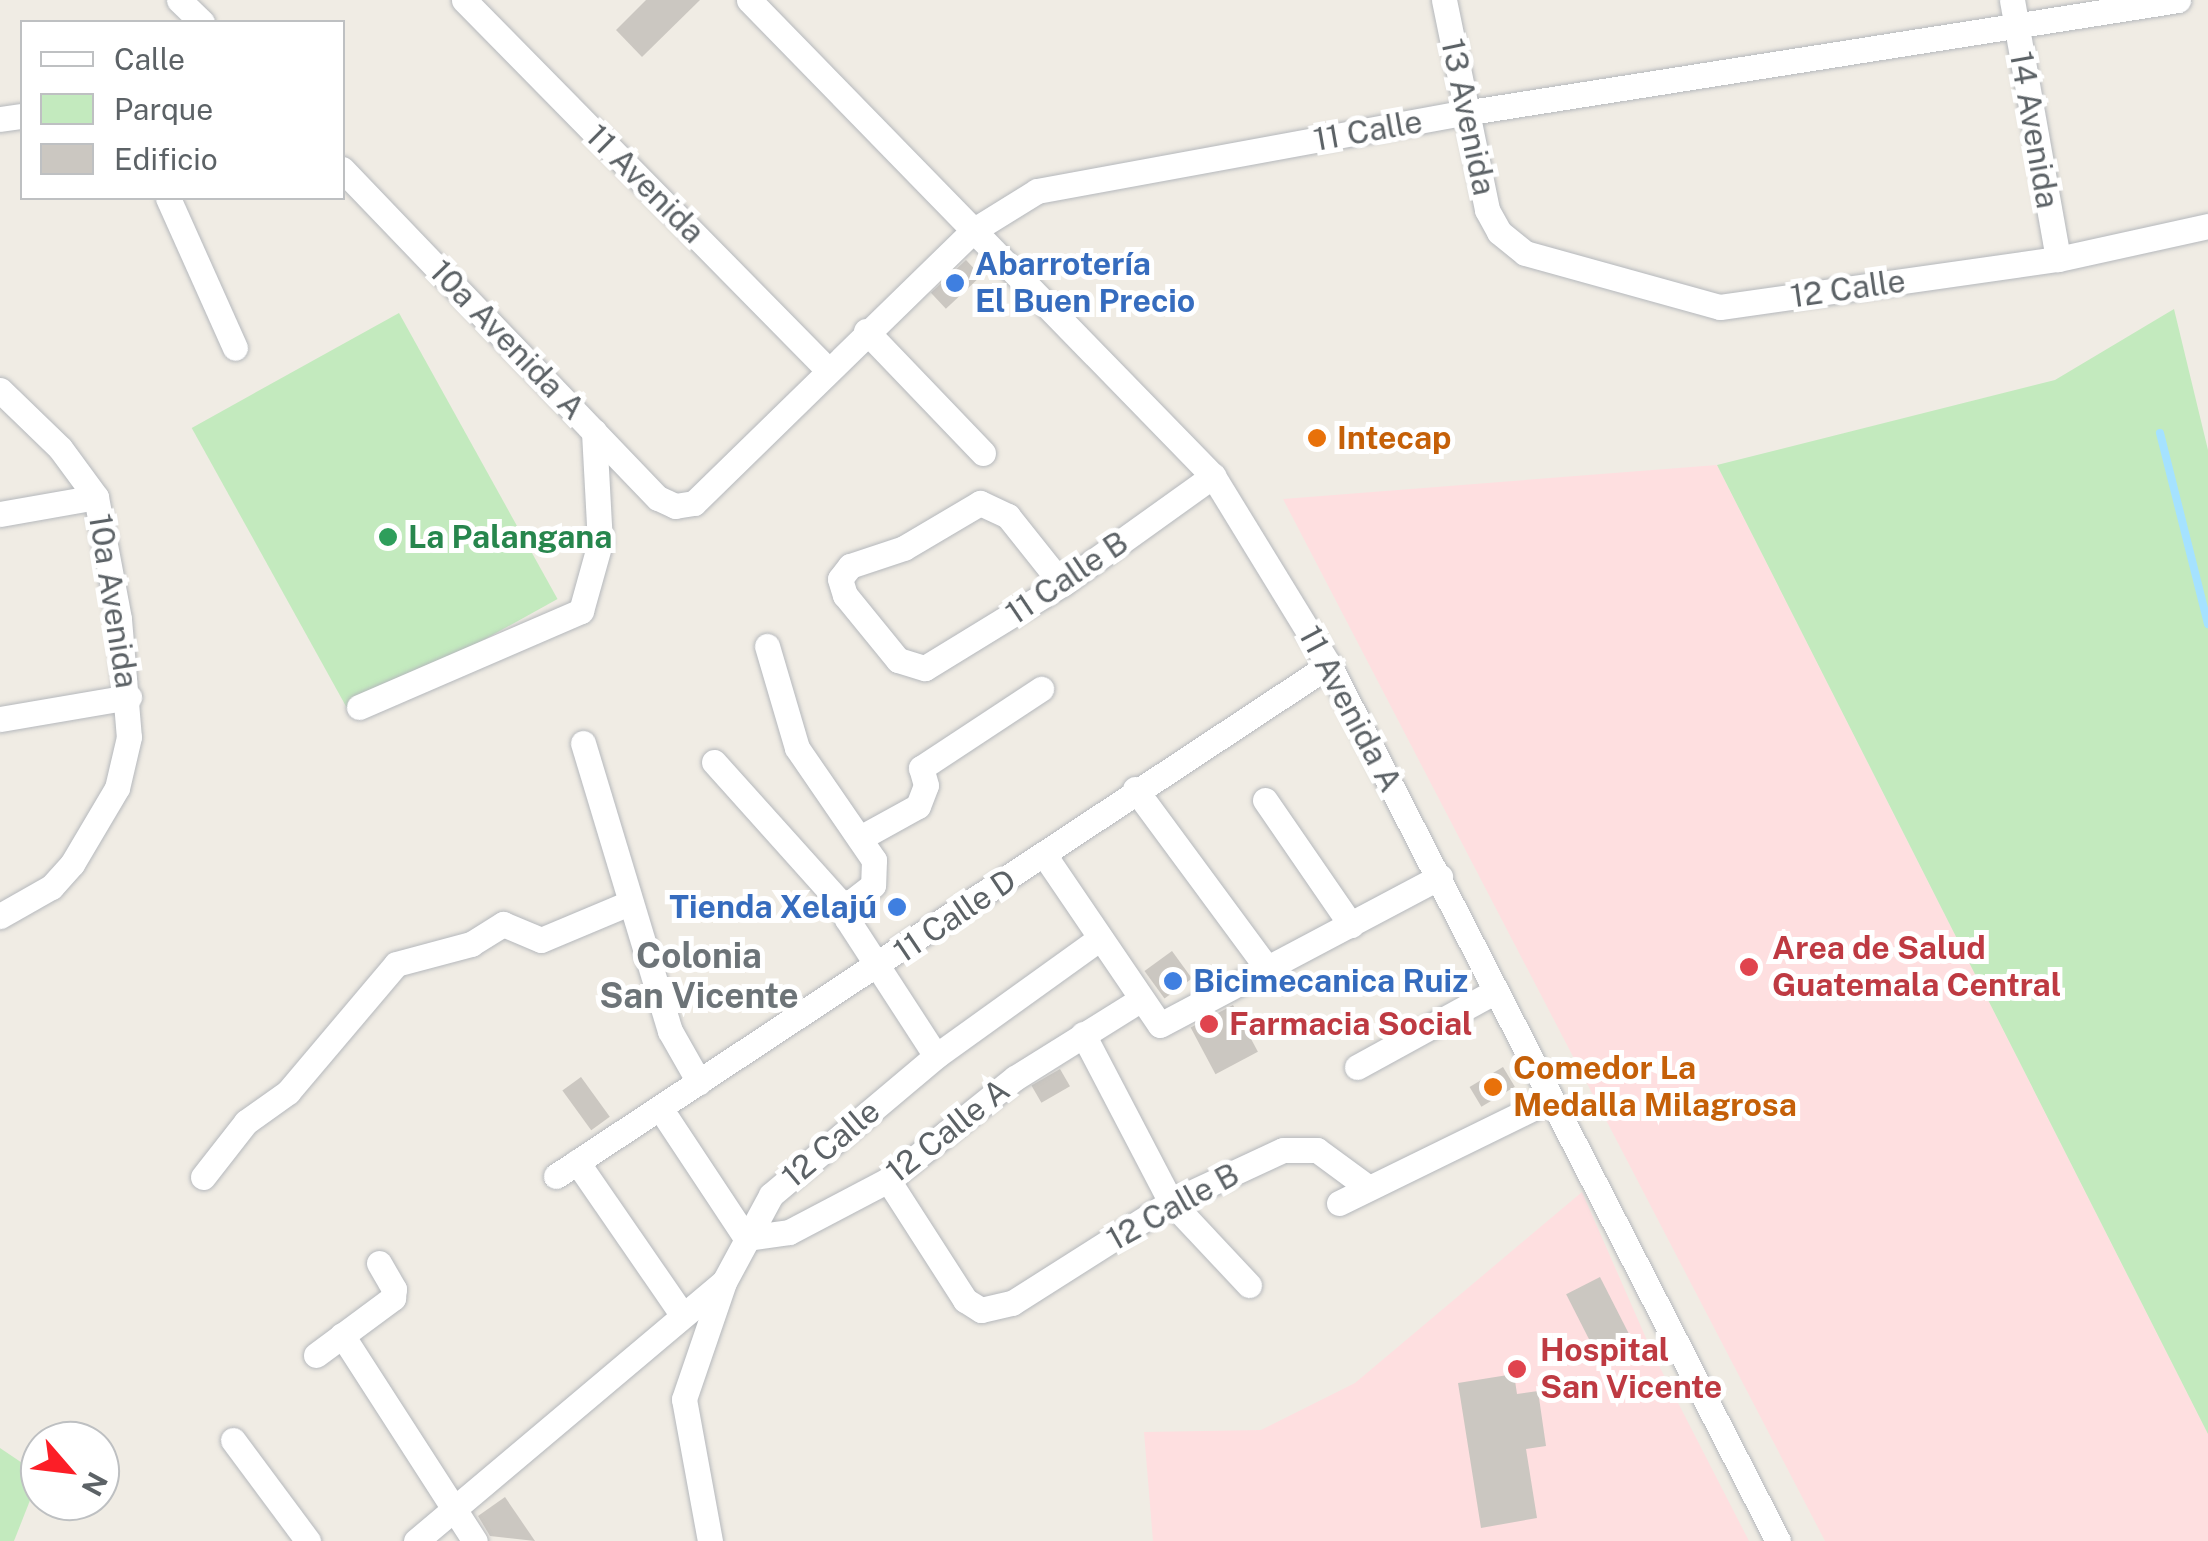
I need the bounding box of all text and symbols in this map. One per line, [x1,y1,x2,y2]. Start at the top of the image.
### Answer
legend [20,20,345,200]
street label: 13 Avenida [1433,35,1503,199]
text: Calle [114,41,185,77]
street label: 14 Avenida [2001,48,2067,212]
text: Parque [114,91,213,127]
street label: 11 Calle [1311,103,1425,159]
street label: 11 Avenida [578,117,712,251]
text: Edificio [114,141,218,177]
place label: Abarrotería El Buen Precio [975,246,1195,321]
street label: 10a Avenida A [421,252,593,428]
street label: 12 Calle [1788,262,1908,316]
marker: Abarrotería El Buen Precio [944,272,966,294]
place label: Intecap [1337,419,1451,457]
marker: Intecap [1306,427,1328,449]
street label: 10a Avenida [80,511,146,691]
place label: La Palangana [408,518,612,556]
street label: 11 Calle B [999,523,1135,633]
marker: La Palangana [377,526,399,548]
street label: 11 Avenida A [1290,620,1410,798]
street label: 11 Calle D [886,861,1024,971]
place label: Tienda Xelajú [669,888,877,926]
marker: Tienda Xelajú [886,896,908,918]
place label: Area de Salud Guatemala Central [1772,930,2061,1005]
district label: Colonia San Vicente [599,935,799,1017]
marker: Area de Salud Guatemala Central [1736,954,1762,980]
place label: Bicimecanica Ruiz [1193,962,1468,1000]
marker: Bicimecanica Ruiz [1162,970,1184,992]
place label: Farmacia Social [1229,1005,1473,1043]
marker: Farmacia Social [1198,1013,1220,1035]
place label: Comedor La Medalla Milagrosa [1513,1050,1797,1125]
street label: 12 Calle A [879,1071,1017,1191]
marker: Comedor La Medalla Milagrosa [1482,1076,1504,1098]
street label: 12 Calle [774,1092,888,1196]
street label: 12 Calle B [1100,1155,1246,1259]
place label: Hospital San Vicente [1540,1332,1723,1407]
marker: Hospital San Vicente [1504,1356,1530,1382]
north arrow [20,1421,120,1521]
text: N [75,1467,115,1502]

